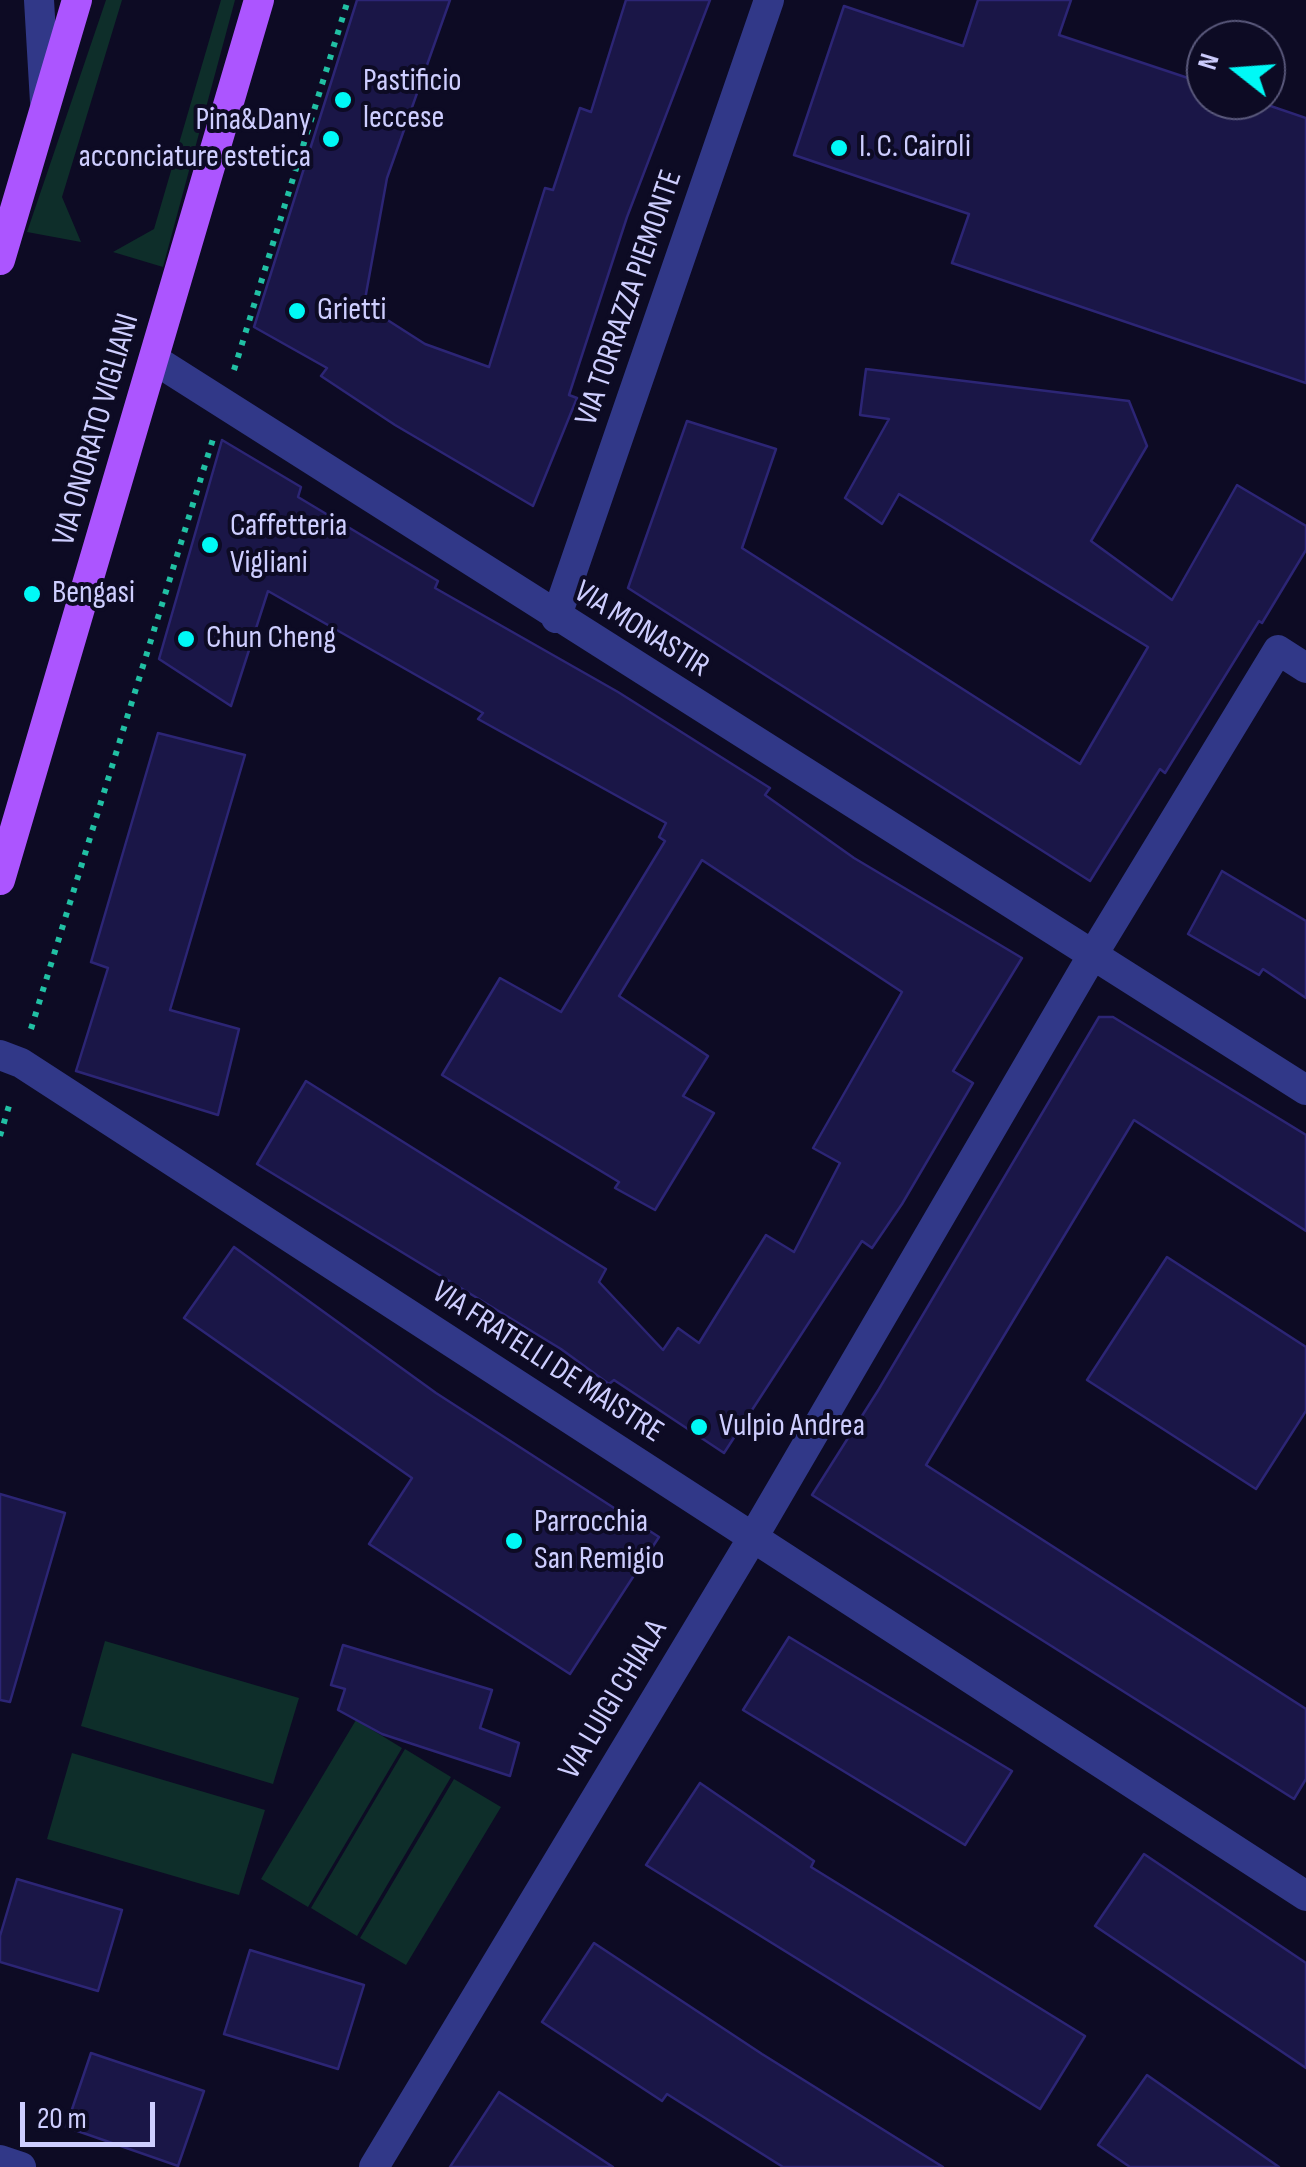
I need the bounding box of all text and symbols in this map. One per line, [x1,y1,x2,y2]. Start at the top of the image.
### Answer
north arrow [1186,20,1286,120]
text: N [1191,50,1227,74]
place label: Pastificio leccese [363,63,462,138]
marker: Pastificio leccese [332,89,354,111]
place label: Pina&Dany acconciature estetica [78,102,311,177]
marker: Pina&Dany acconciature estetica [320,128,342,150]
place label: I. C. Cairoli [859,129,971,167]
marker: I. C. Cairoli [828,137,850,159]
street label: VIA TORRAZZA PIEMONTE [568,165,692,431]
place label: Grietti [317,292,386,330]
marker: Grietti [286,300,308,322]
street label: VIA ONORATO VIGLIANI [46,310,148,550]
place label: Caffetteria Vigliani [230,508,347,583]
marker: Caffetteria Vigliani [199,534,221,556]
street label: VIA MONASTIR [566,573,716,687]
place label: Bengasi [52,575,135,613]
marker: Bengasi [21,583,43,605]
place label: Chun Cheng [206,620,336,658]
marker: Chun Cheng [175,628,197,650]
street label: VIA FRATELLI DE MAISTRE [424,1274,670,1452]
place label: Vulpio Andrea [719,1408,865,1446]
marker: Vulpio Andrea [688,1416,710,1438]
place label: Parrocchia San Remigio [534,1504,665,1579]
marker: Parrocchia San Remigio [503,1530,525,1552]
street label: VIA LUIGI CHIALA [552,1614,676,1786]
scale bar [25,2082,160,2144]
text: 20 m [37,2101,87,2137]

